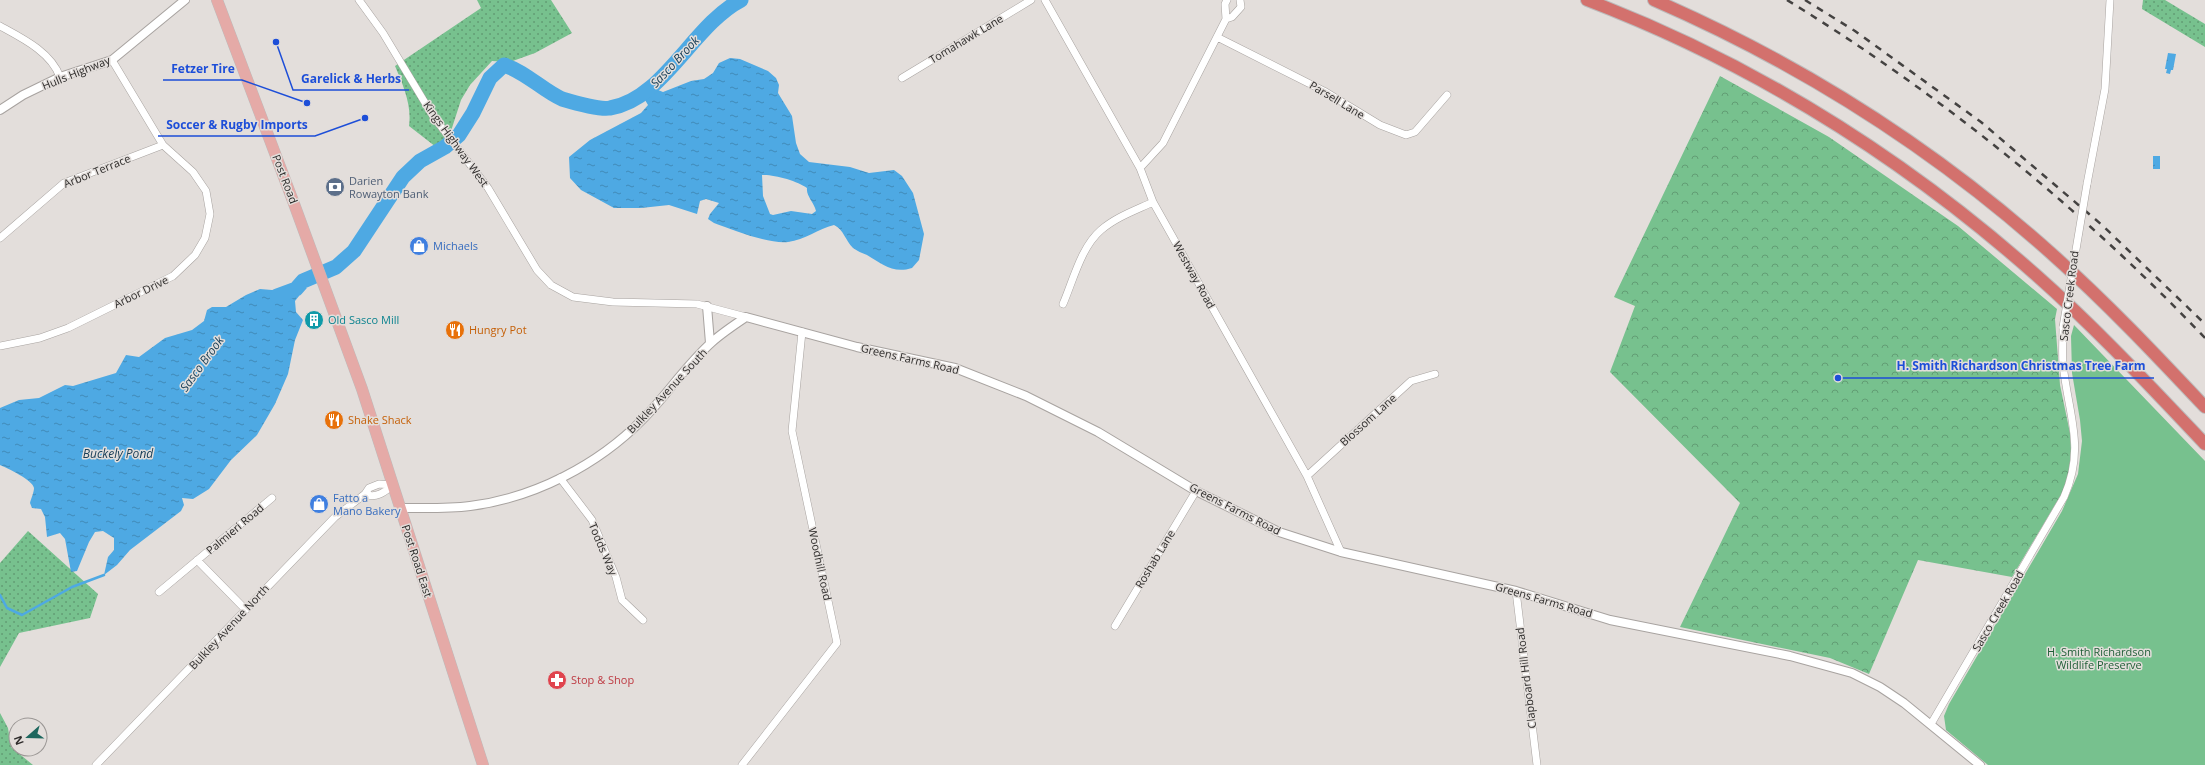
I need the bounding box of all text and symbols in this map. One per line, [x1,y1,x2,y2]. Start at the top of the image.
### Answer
street label: Tomahawk Lane [926,11,1006,67]
water label: Sasco Brook [646,31,704,91]
street label: Hulls Highway [40,52,113,93]
callout: Fetzer Tire [163,56,242,80]
text: Fetzer Tire [171,60,235,77]
callout: Garelick & Herbs [293,66,409,90]
text: Garelick & Herbs [301,70,401,87]
street label: Parsell Lane [1307,77,1368,122]
street label: Kings Highway West [420,98,493,190]
callout: Soccer & Rugby Imports [158,112,315,136]
text: Soccer & Rugby Imports [166,116,308,133]
street label: Arbor Terrace [61,150,133,191]
street label: Post Road [269,152,302,206]
place label: Darien Rowayton Bank [349,173,429,201]
bank icon: Darien Rowayton Bank [324,176,346,198]
shop icon: Michaels [408,235,430,257]
place label: Michaels [433,238,478,253]
street label: Westway Road [1170,238,1219,311]
street label: Sasco Creek Road [2056,250,2081,342]
street label: Arbor Drive [111,272,171,311]
building icon: Old Sasco Mill [303,309,325,331]
place label: Old Sasco Mill [328,312,399,327]
restaurant icon: Hungry Pot [444,319,466,341]
place label: Hungry Pot [469,322,527,337]
water label: Sasco Brook [176,332,228,395]
street label: Greens Farms Road [859,340,961,377]
street label: Bulkley Avenue South [623,345,710,436]
callout: H. Smith Richardson Christmas Tree Farm [1889,354,2154,378]
text: H. Smith Richardson Christmas Tree Farm [1896,357,2146,374]
street label: Blossom Lane [1336,390,1399,449]
restaurant icon: Shake Shack [323,409,345,431]
place label: Shake Shack [348,412,412,427]
water label: Buckely Pond [83,445,154,462]
street label: Greens Farms Road [1187,479,1283,538]
place label: Fatto a Mano Bakery [333,490,401,518]
shop icon: Fatto a Mano Bakery [308,493,330,515]
street label: Palmieri Road [203,500,267,557]
street label: Todds Way [586,520,621,578]
street label: Post Road East [399,523,436,599]
street label: Woodhill Road [805,526,836,602]
street label: Roshab Lane [1131,527,1178,591]
street label: Sasco Creek Road [1968,568,2027,654]
street label: Greens Farms Road [1494,578,1595,621]
street label: Bulkley Avenue North [185,581,272,672]
street label: Clapboard Hill Road [1512,627,1539,729]
park label: H. Smith Richardson Wildlife Preserve [2047,644,2151,672]
pharmacy icon: Stop & Shop [546,669,568,691]
place label: Stop & Shop [571,672,634,687]
north arrow [8,717,48,757]
text: N [10,734,27,747]

